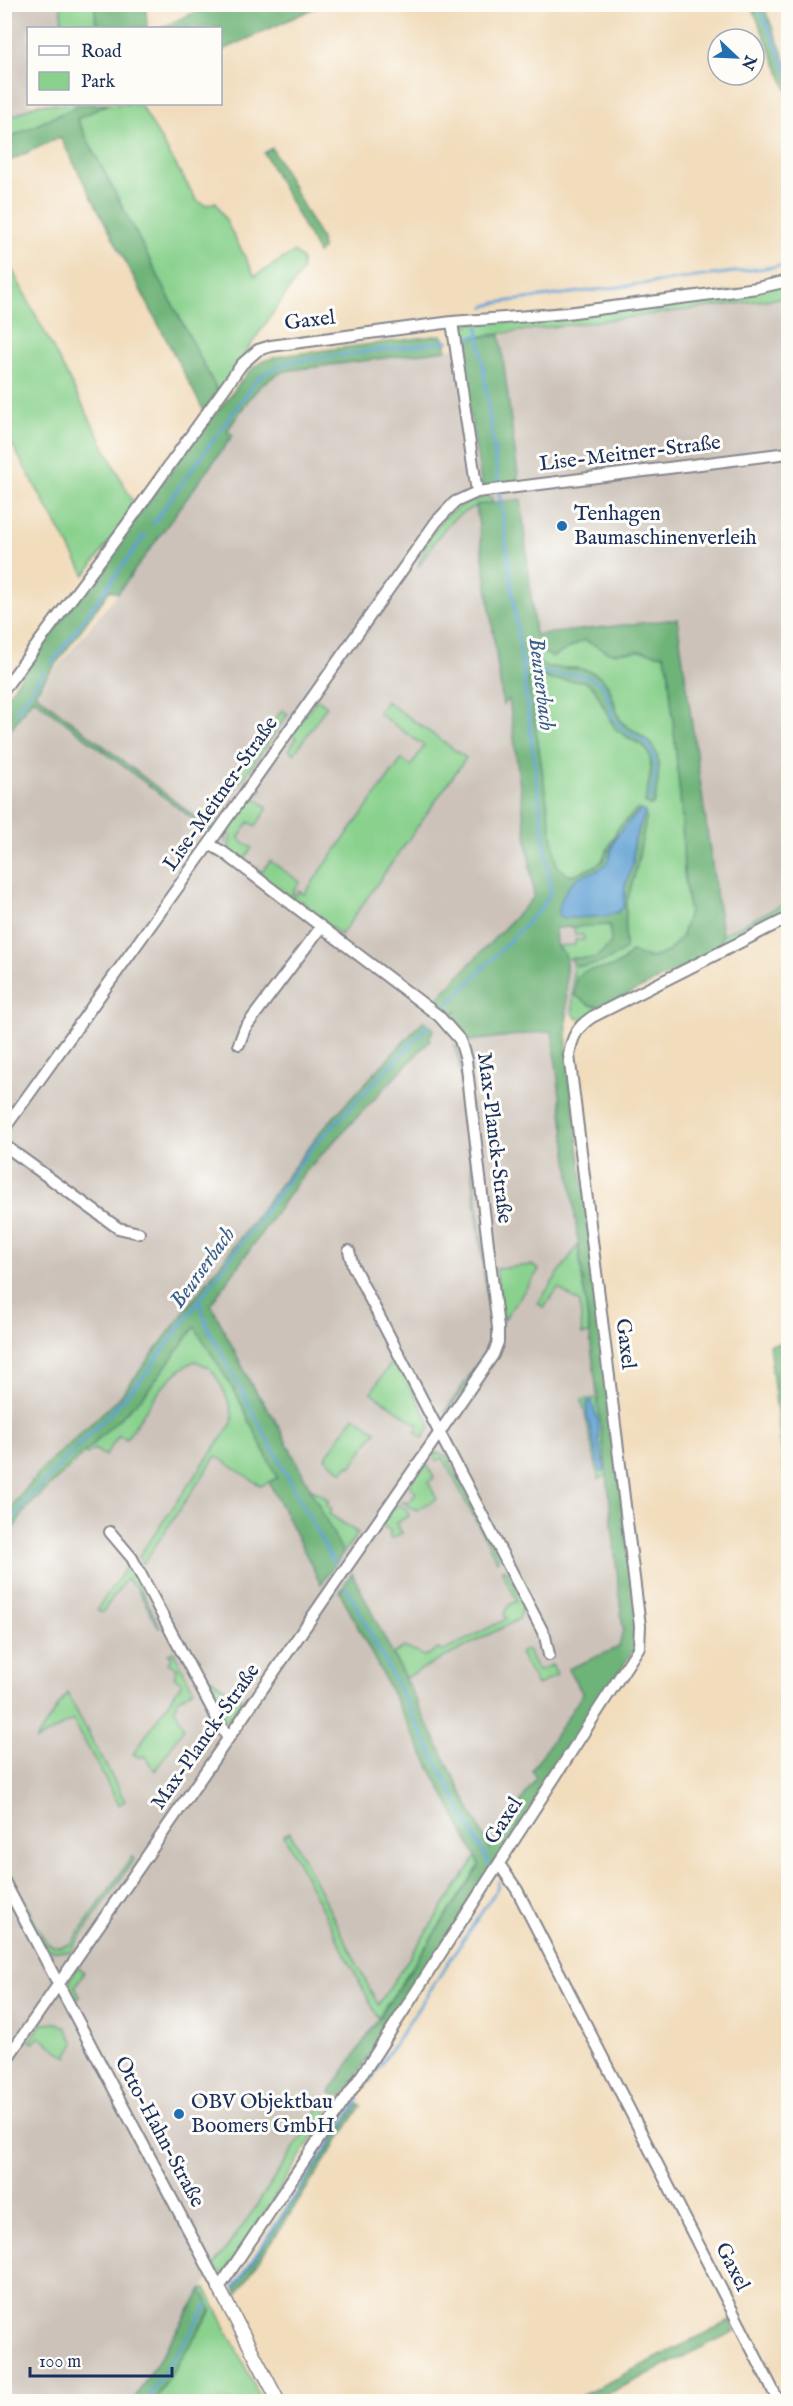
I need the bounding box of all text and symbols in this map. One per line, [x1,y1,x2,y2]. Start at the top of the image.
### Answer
legend [27,27,222,105]
north arrow [706,27,766,87]
text: Road [81,41,122,64]
text: N [736,51,760,73]
text: Park [81,71,116,94]
street label: Gaxel [283,304,337,338]
street label: Lise-Meitner-Straße [538,429,723,479]
place label: Tenhagen Baumaschinenverleih [574,501,757,552]
marker: Tenhagen Baumaschinenverleih [555,519,569,533]
water label: Beurserbach [521,636,561,732]
street label: Lise-Meitner-Straße [158,711,285,877]
street label: Max-Planck-Straße [470,1051,518,1225]
water label: Beurserbach [164,1222,242,1314]
street label: Gaxel [608,1317,642,1371]
street label: Max-Planck-Straße [146,1658,267,1815]
street label: Gaxel [479,1792,529,1850]
street label: Otto-Hahn-Straße [108,2052,210,2213]
place label: OBV Objektbau Boomers GmbH [191,2089,335,2140]
marker: OBV Objektbau Boomers GmbH [172,2107,186,2121]
street label: Gaxel [708,2238,756,2296]
scale bar [30,2340,172,2378]
text: 100 m [39,2351,81,2374]

